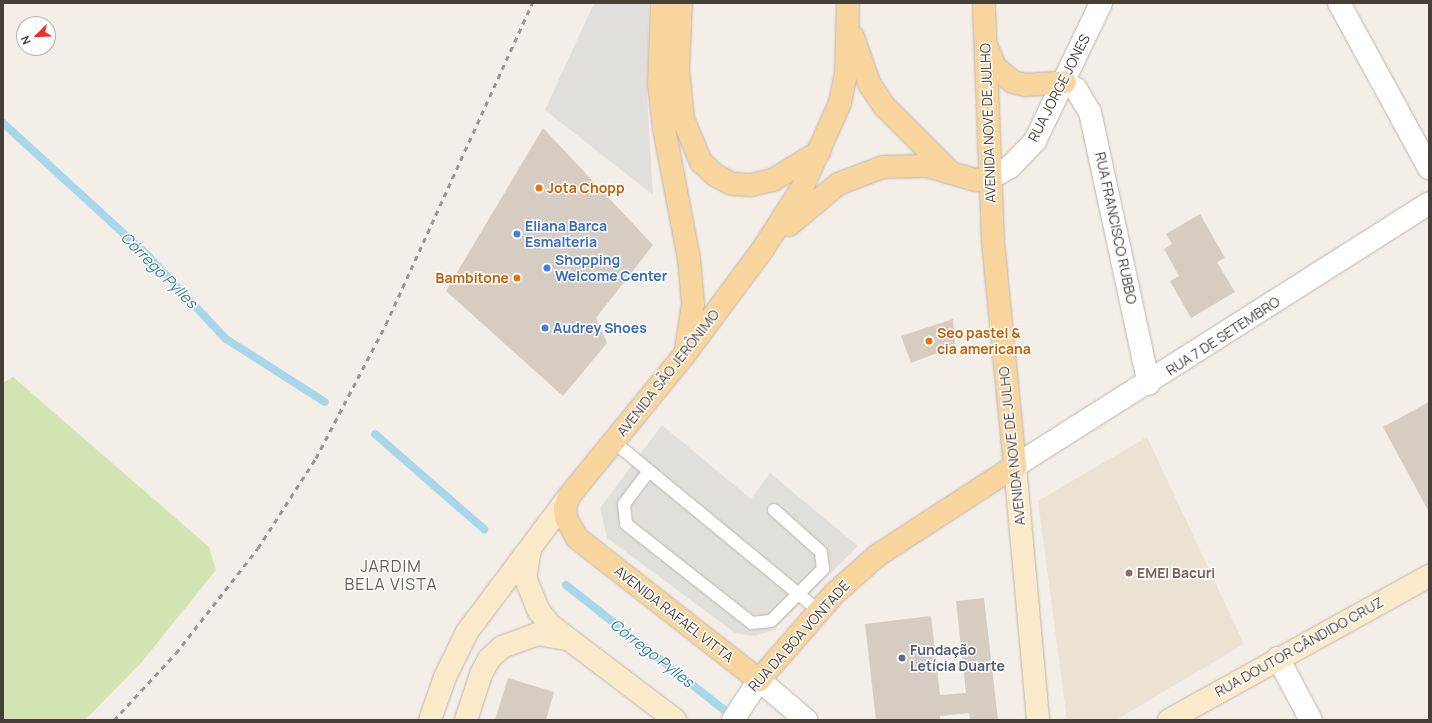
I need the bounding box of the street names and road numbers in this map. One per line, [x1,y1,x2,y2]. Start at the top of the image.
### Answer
street label: RUA JORGE JONES [1025,31,1093,145]
street label: AVENIDA NOVE DE JULHO [977,43,999,203]
street label: RUA FRANCISCO RUBBO [1092,150,1140,306]
street label: RUA 7 DE SETEMBRO [1163,293,1283,379]
street label: AVENIDA SÃO JERÔNIMO [613,306,723,440]
street label: AVENIDA NOVE DE JULHO [995,366,1029,526]
street label: AVENIDA RAFAEL VITTA [611,562,737,666]
street label: RUA DA BOA VONTADE [745,577,853,695]
street label: RUA DOUTOR CÂNDIDO CRUZ [1212,594,1386,700]

